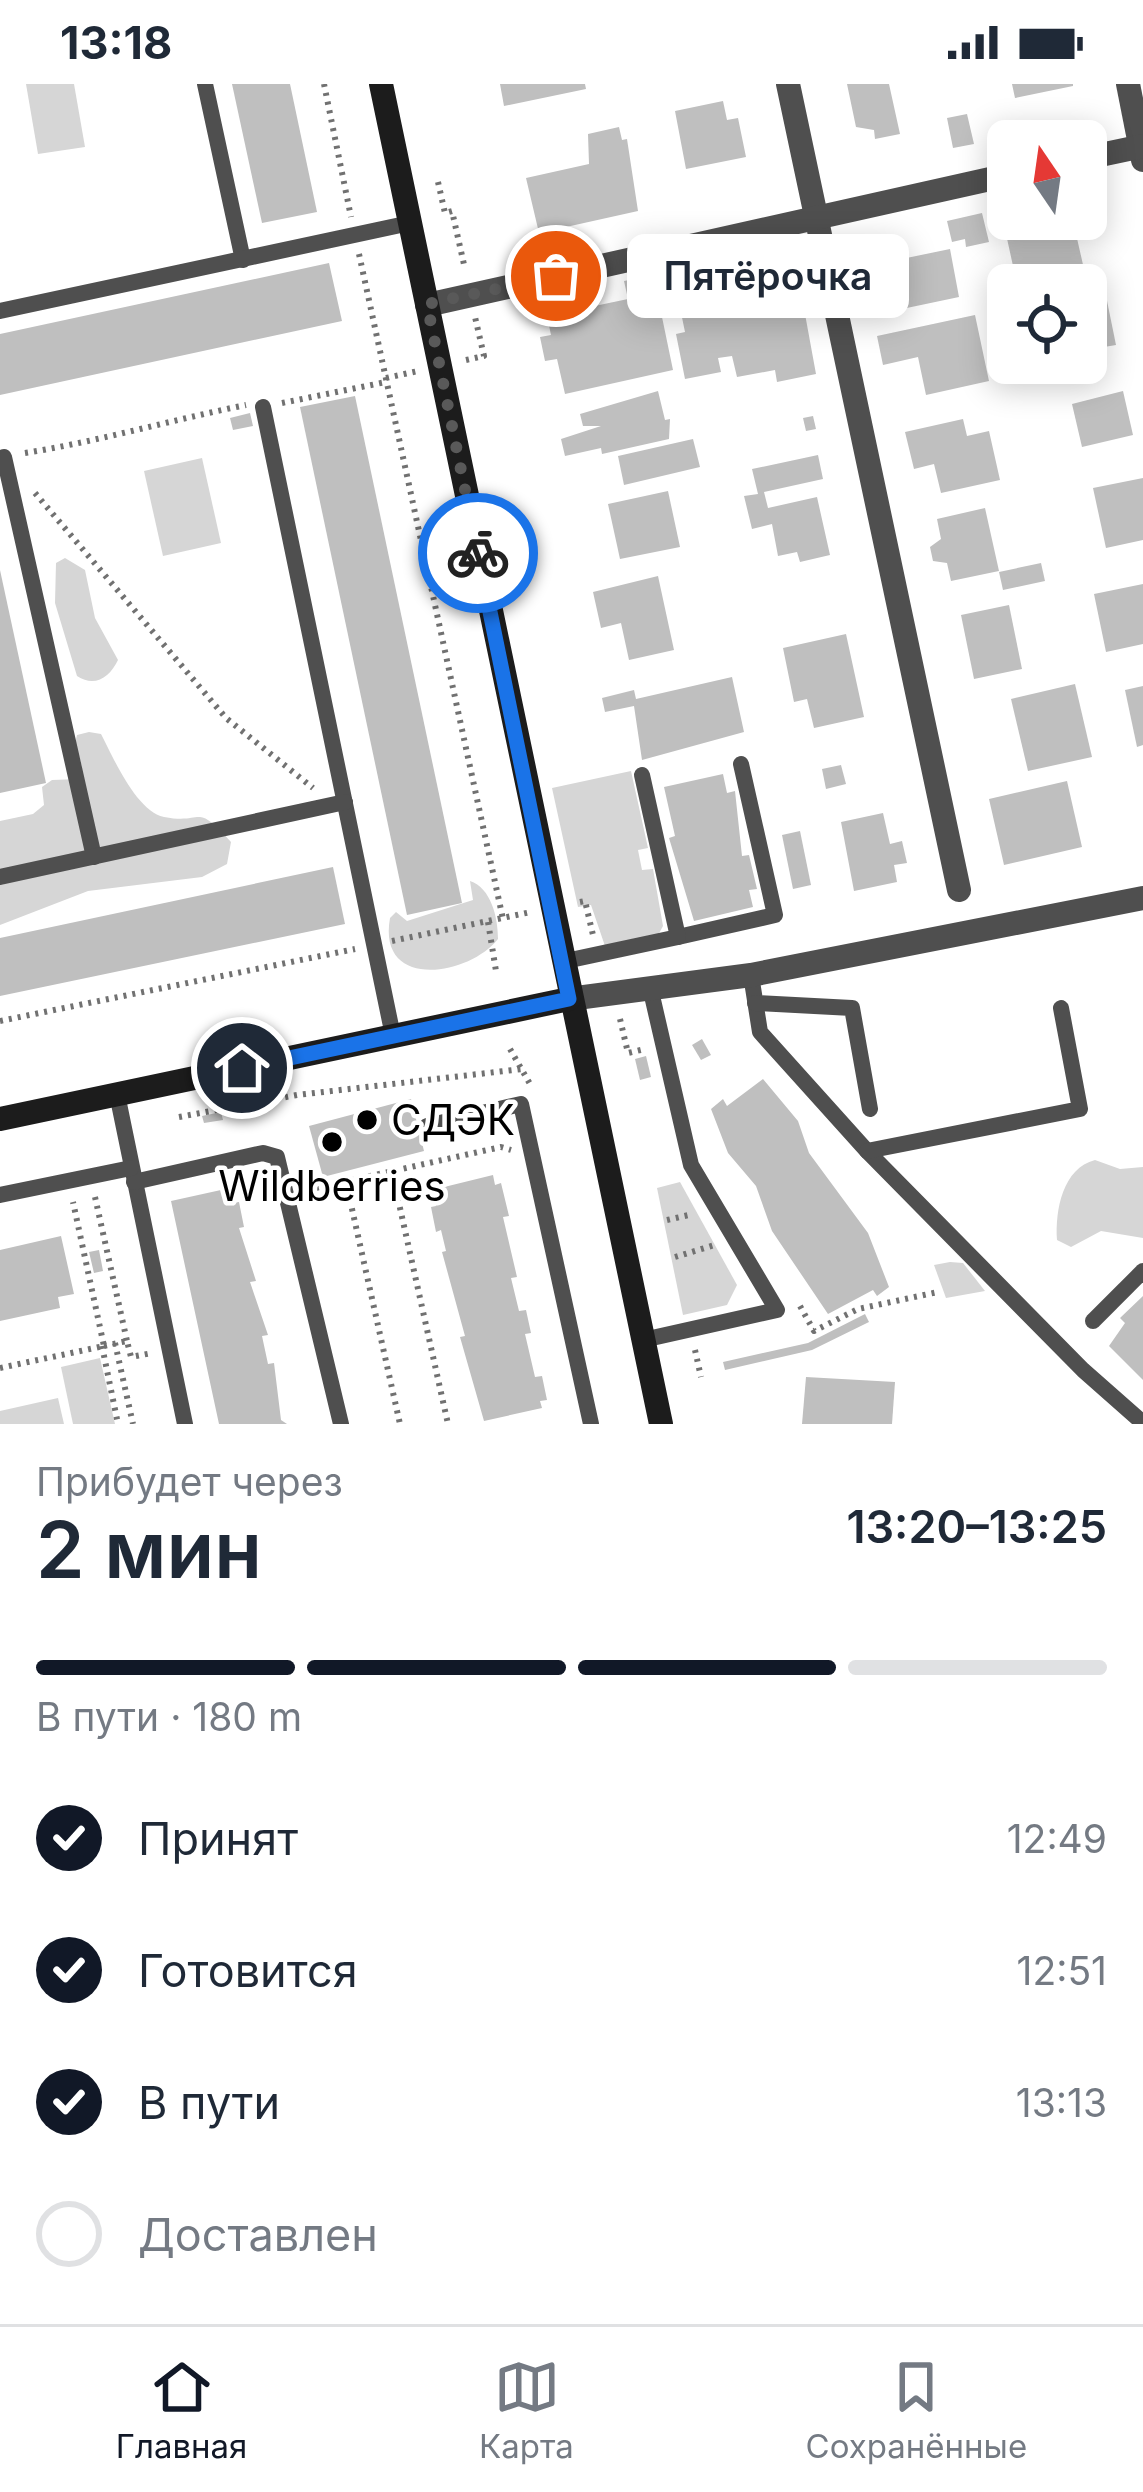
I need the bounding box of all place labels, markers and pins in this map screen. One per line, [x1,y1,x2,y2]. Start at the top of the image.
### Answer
pin [505,225,607,327]
callout: Пятёрочка [628,234,910,318]
pin [191,1017,293,1119]
place label: СДЭК [391,1094,515,1145]
marker: СДЭК [354,1107,380,1133]
marker: Wildberries [319,1129,345,1155]
place label: Wildberries [218,1160,446,1211]

